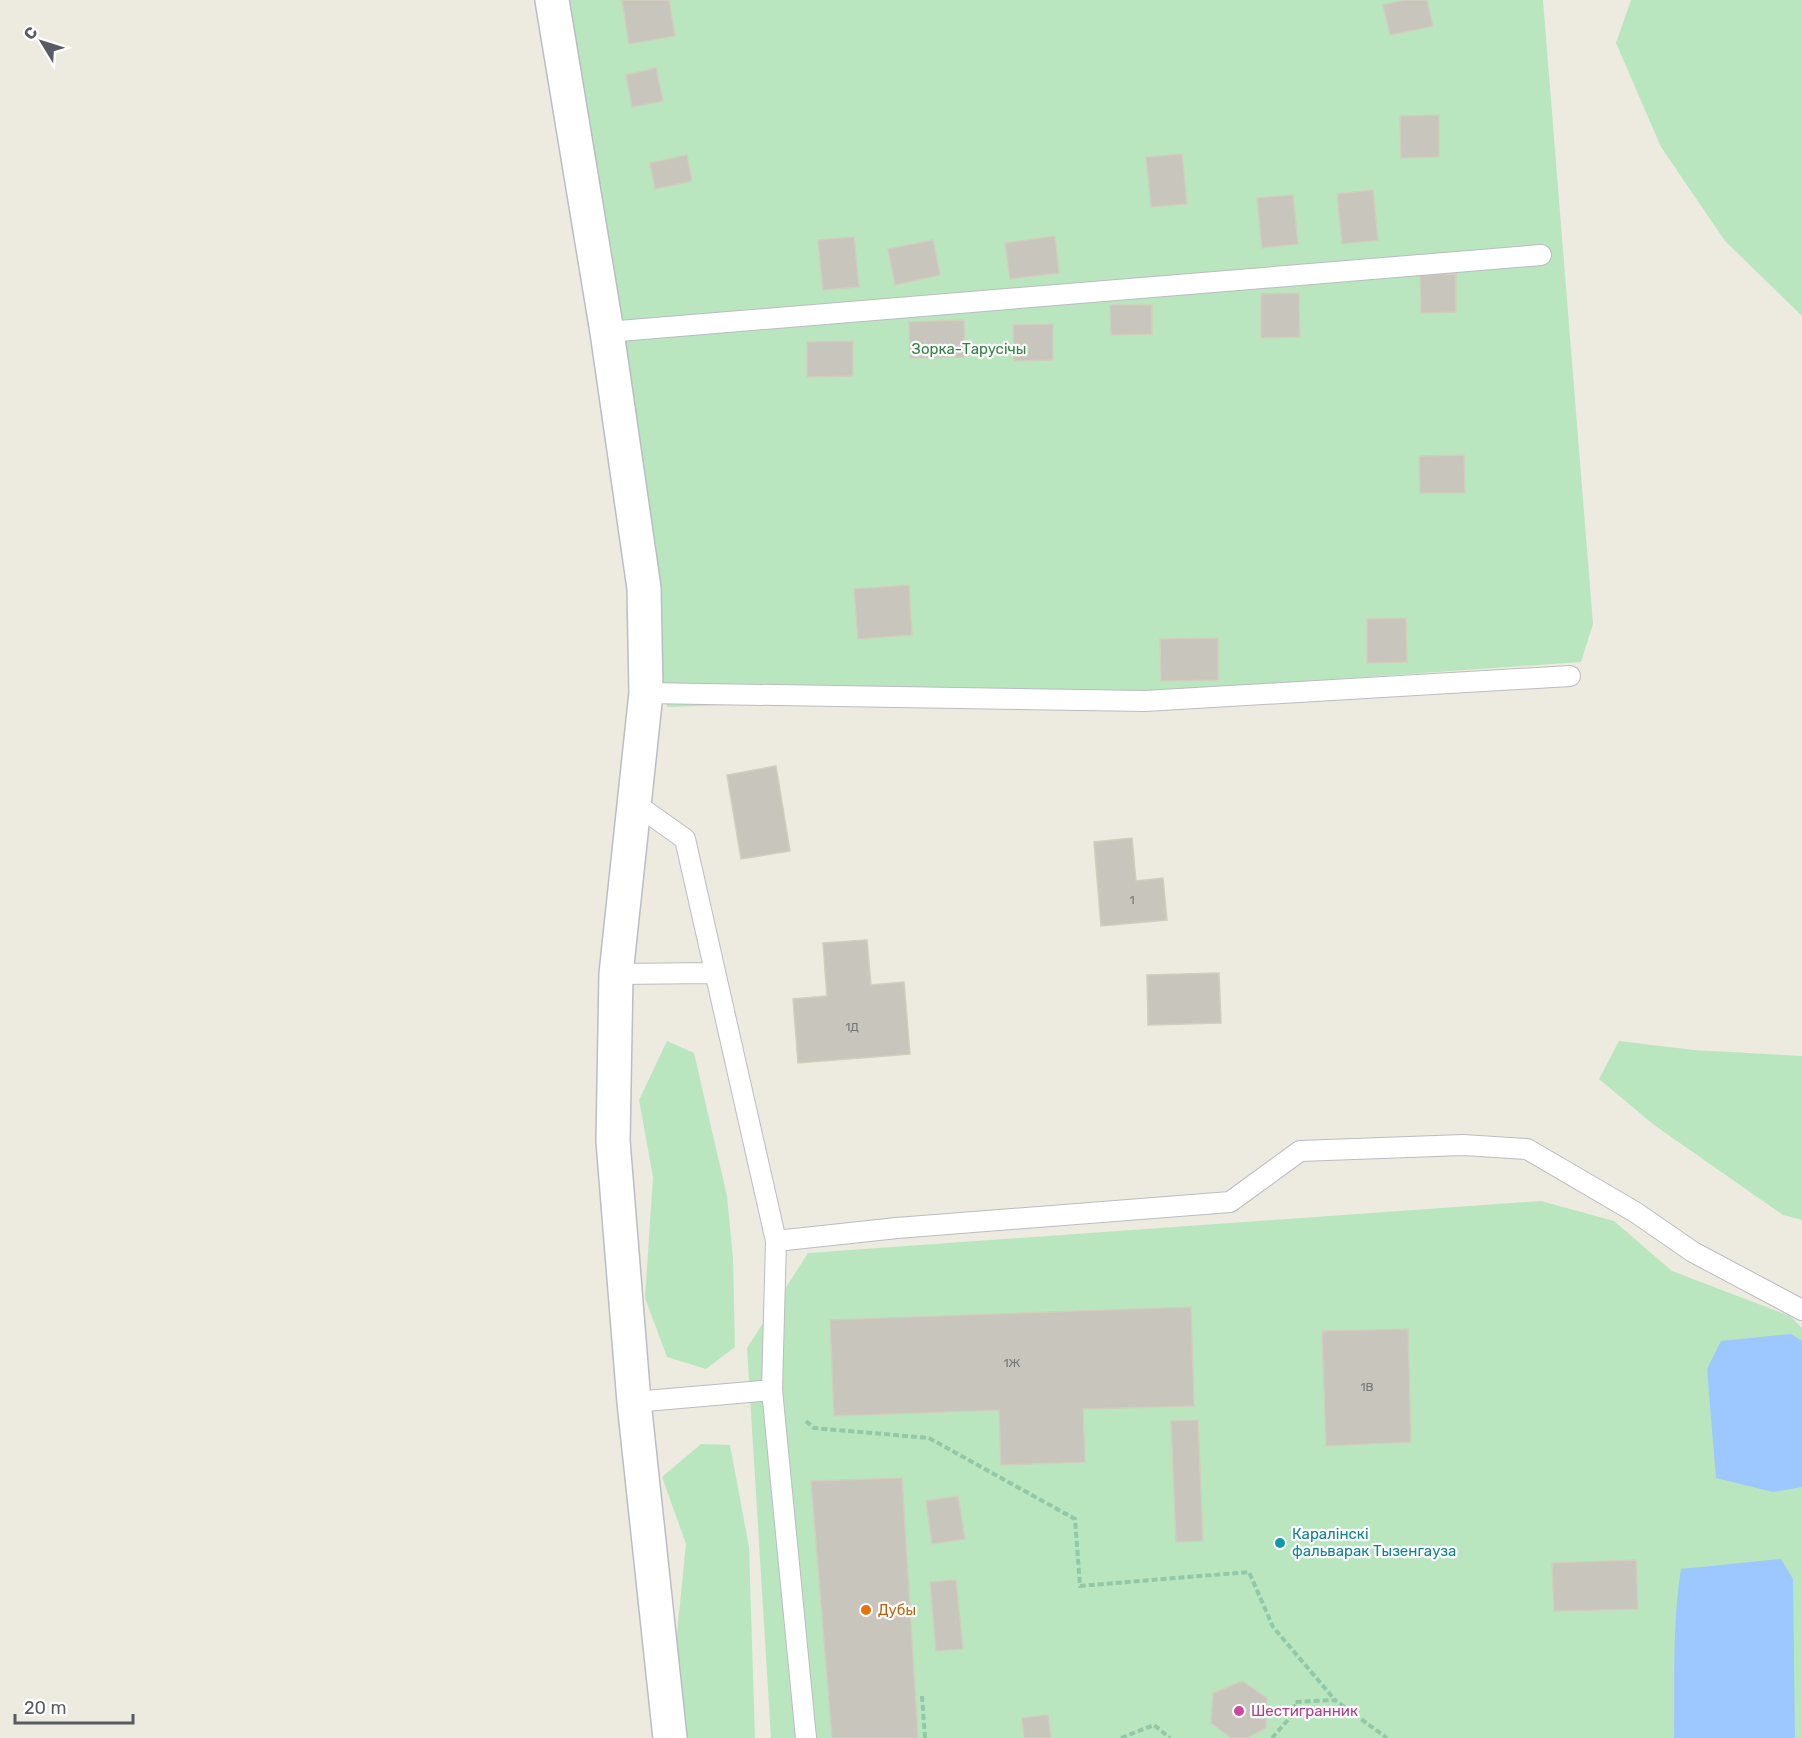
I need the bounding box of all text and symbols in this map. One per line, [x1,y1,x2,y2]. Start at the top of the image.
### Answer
north arrow [12,12,72,72]
text: С [20,23,42,43]
park label: Зорка-Тарусічы [912,340,1026,358]
house number: 1 [1129,893,1135,907]
house number: 1Д [845,1020,859,1034]
house number: 1Ж [1003,1356,1021,1370]
house number: 1В [1360,1380,1374,1394]
place label: Каралінскі фальварак Тызенгауза [1292,1525,1456,1560]
marker: Каралінскі фальварак Тызенгауза [1273,1536,1287,1550]
place label: Дубы [878,1601,916,1619]
marker: Дубы [859,1603,873,1617]
scale bar [15,1687,134,1725]
text: 20 m [24,1697,66,1719]
place label: Шестигранник [1251,1702,1358,1720]
marker: Шестигранник [1232,1704,1246,1718]

